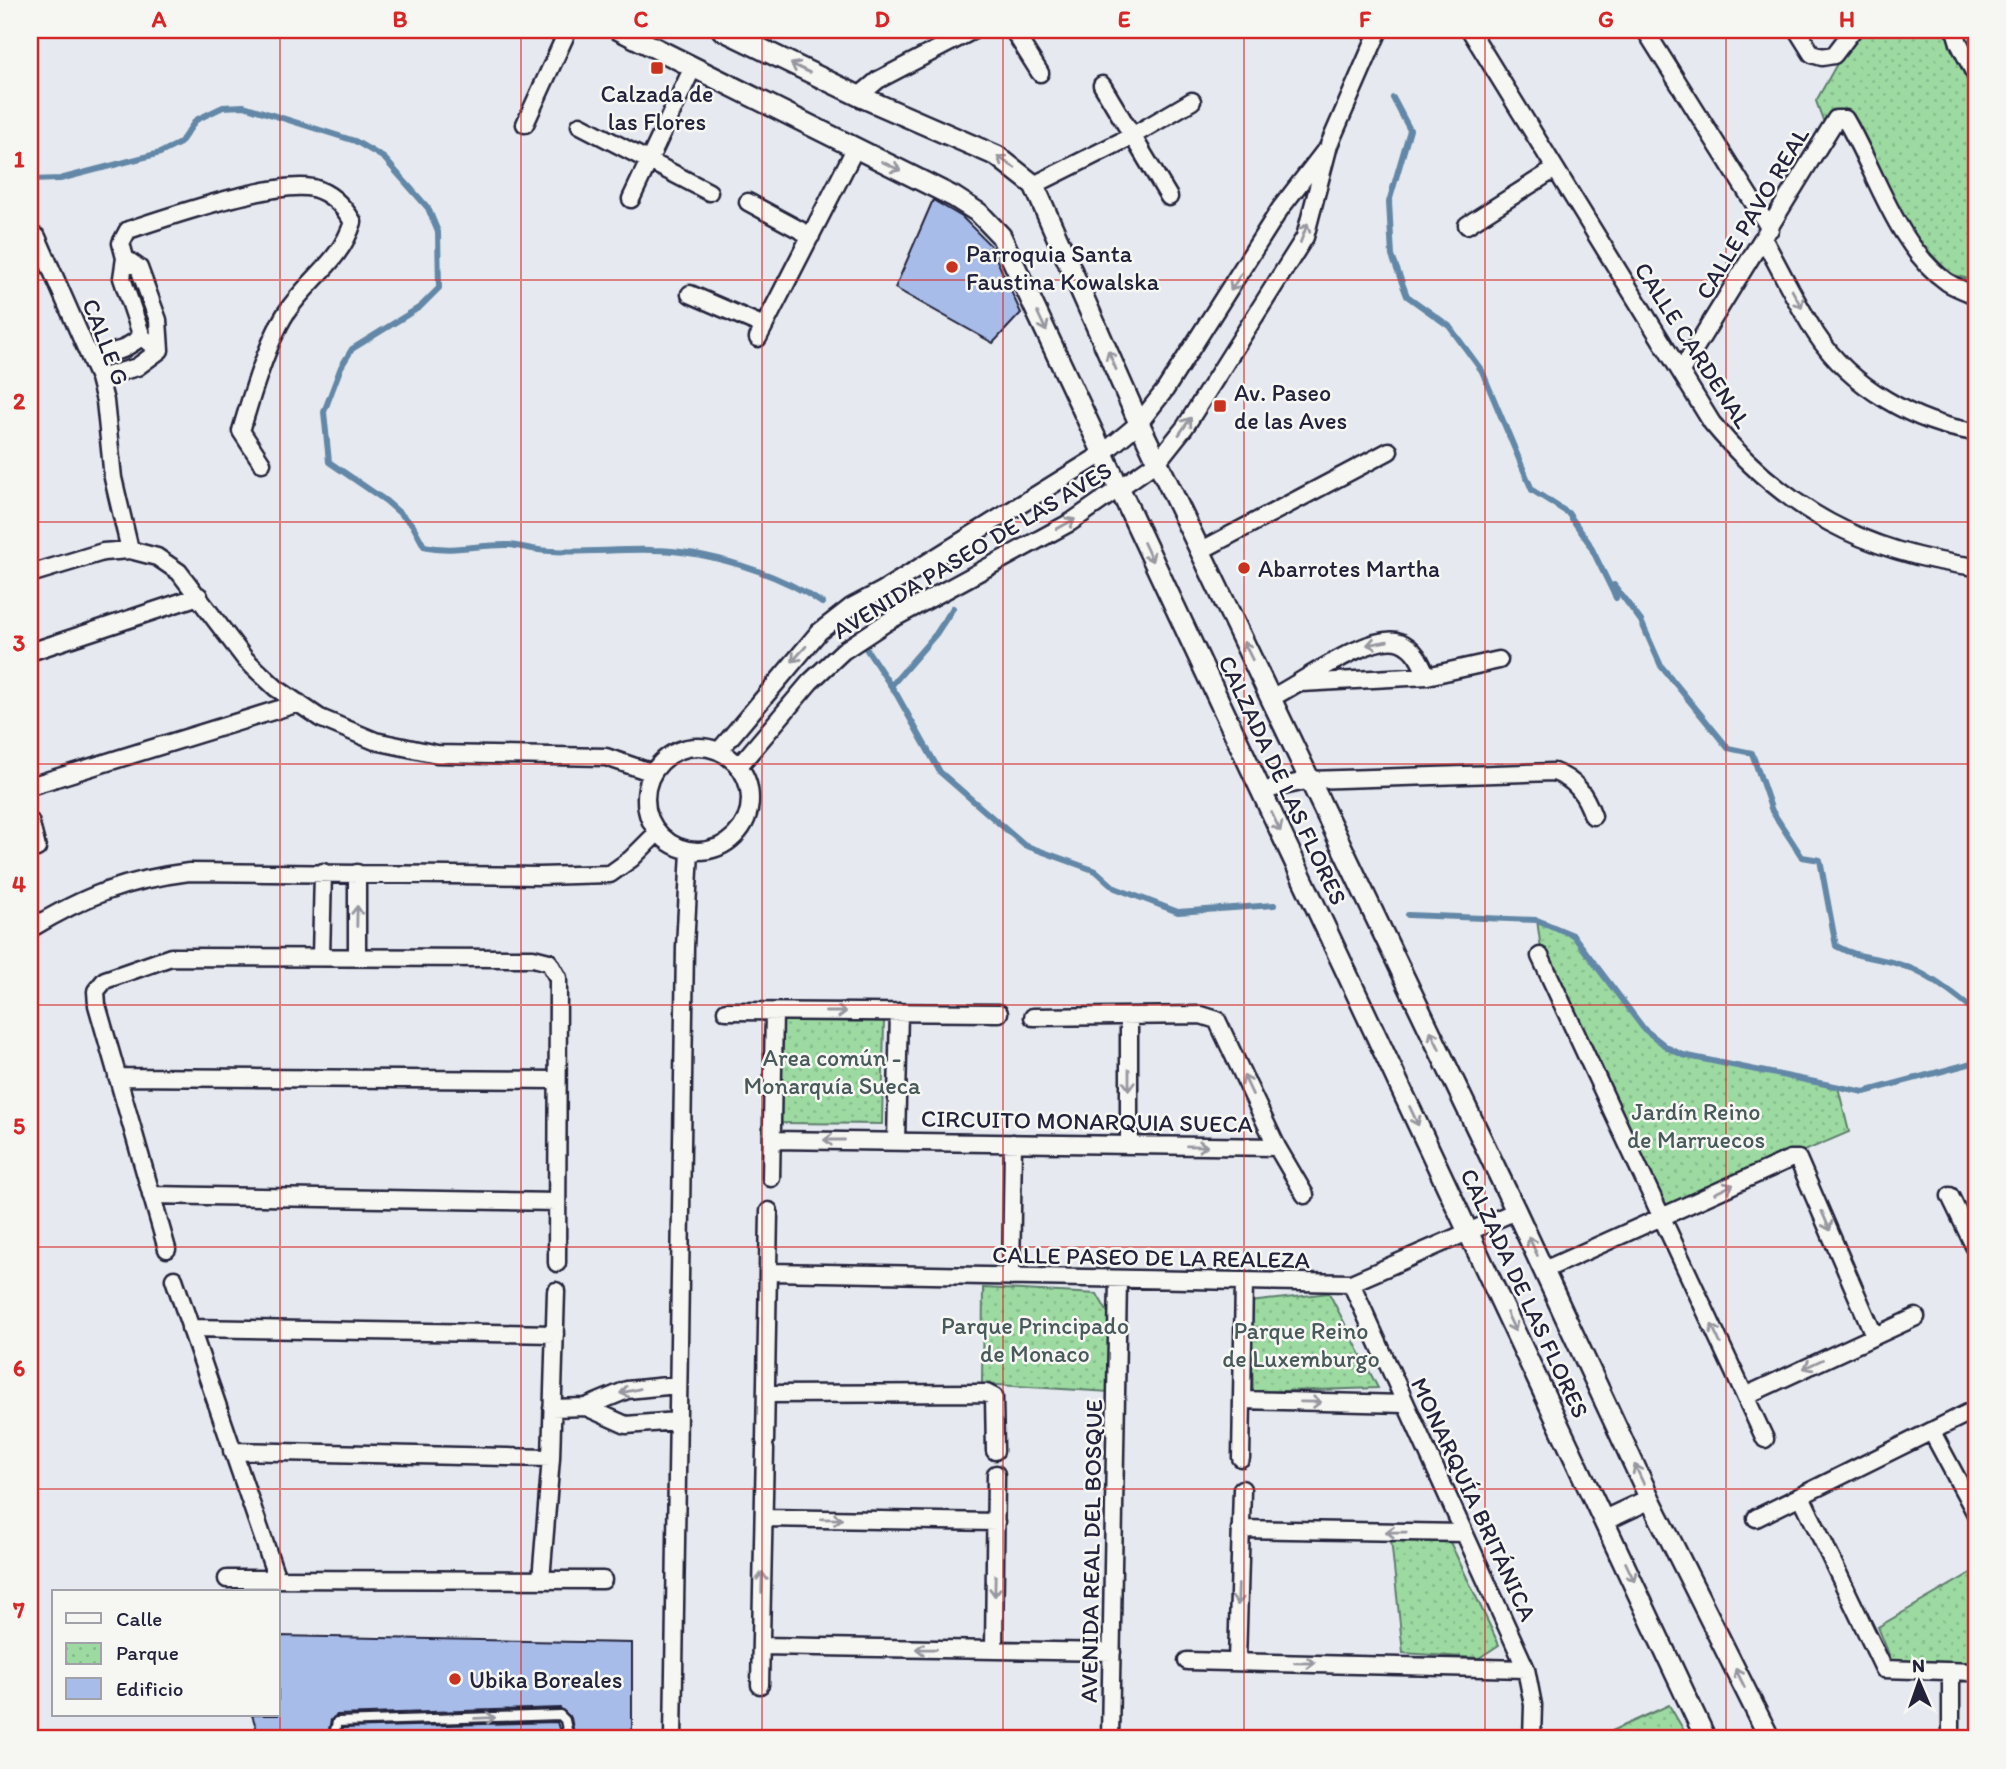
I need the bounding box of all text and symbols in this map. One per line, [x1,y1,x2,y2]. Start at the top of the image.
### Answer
text: A [151,5,167,33]
text: B [393,5,408,33]
text: C [634,5,649,33]
text: D [874,5,890,33]
text: E [1118,5,1131,33]
text: F [1359,5,1372,33]
text: G [1598,5,1614,33]
text: H [1839,5,1855,33]
marker: Calzada de las Flores [649,60,665,76]
one-way arrow [790,60,811,74]
place label: Calzada de las Flores [601,79,713,136]
street label: CALLE PAVO REAL [1689,122,1815,304]
text: 1 [14,145,25,173]
one-way arrow [997,155,1017,169]
one-way arrow [880,160,901,174]
one-way arrow [1299,223,1312,244]
place label: Parroquia Santa Faustina Kowalska [966,239,1160,296]
street label: CALLE CARDENAL [1628,256,1758,434]
marker: Parroquia Santa Faustina Kowalska [944,259,960,275]
one-way arrow [1228,271,1242,291]
one-way arrow [1790,289,1804,309]
street label: CALLE G [76,295,136,389]
one-way arrow [1036,311,1049,332]
one-way arrow [1105,350,1118,371]
place label: Av. Paseo de las Aves [1234,378,1347,435]
text: 2 [13,387,26,415]
marker: Av. Paseo de las Aves [1212,398,1228,414]
one-way arrow [1178,417,1192,436]
street label: AVENIDA PASEO DE LAS AVES [827,455,1117,645]
one-way arrow [1055,517,1075,531]
one-way arrow [1142,541,1156,562]
place label: Abarrotes Martha [1258,554,1440,583]
marker: Abarrotes Martha [1236,560,1252,576]
text: 3 [13,629,26,657]
one-way arrow [1366,637,1389,651]
one-way arrow [1241,641,1254,662]
one-way arrow [791,645,807,663]
street label: CALZADA DE LAS FLORES [1212,651,1354,909]
one-way arrow [1270,811,1283,832]
text: 4 [12,870,26,898]
one-way arrow [350,904,364,927]
one-way arrow [825,1005,848,1019]
one-way arrow [1427,1030,1441,1051]
park label: Area común - Monarquía Sueca [743,1043,921,1100]
one-way arrow [1122,1069,1136,1092]
one-way arrow [1241,1075,1254,1096]
park label: Jardín Reino de Marruecos [1627,1097,1765,1154]
street label: CIRCUITO MONARQUIA SUECA [921,1104,1253,1138]
one-way arrow [1408,1105,1421,1127]
text: 5 [13,1112,25,1140]
one-way arrow [823,1133,846,1147]
one-way arrow [1186,1139,1209,1152]
street label: CALZADA DE LAS FLORES [1454,1164,1596,1422]
one-way arrow [1713,1182,1734,1195]
one-way arrow [1821,1209,1834,1231]
one-way arrow [1526,1235,1539,1257]
street label: CALLE PASEO DE LA REALEZA [992,1240,1310,1274]
park label: Parque Principado de Monaco [941,1311,1129,1368]
one-way arrow [1505,1311,1519,1332]
park label: Parque Reino de Luxemburgo [1222,1316,1380,1373]
one-way arrow [1709,1324,1723,1345]
text: 6 [13,1354,25,1382]
one-way arrow [1802,1358,1824,1371]
street label: MONARQUÍA BRITÁNICA [1405,1373,1543,1625]
one-way arrow [619,1385,642,1398]
one-way arrow [1299,1395,1322,1408]
street label: AVENIDA REAL DEL BOSQUE [1074,1399,1108,1703]
one-way arrow [1632,1464,1645,1485]
one-way arrow [820,1512,843,1526]
one-way arrow [1385,1525,1408,1538]
one-way arrow [1623,1561,1637,1582]
one-way arrow [756,1571,769,1594]
one-way arrow [988,1574,1002,1597]
one-way arrow [1232,1583,1245,1606]
legend [52,1590,280,1716]
text: 7 [12,1596,25,1624]
text: Calle [116,1606,162,1631]
text: Parque [116,1640,179,1665]
one-way arrow [914,1642,937,1655]
north arrow [1884,1646,1954,1716]
text: N [1912,1654,1925,1677]
one-way arrow [1293,1656,1316,1670]
place label: Ubika Boreales [469,1665,623,1694]
one-way arrow [1732,1668,1746,1689]
marker: Ubika Boreales [447,1671,463,1687]
text: Edificio [116,1676,184,1701]
one-way arrow [473,1711,496,1724]

